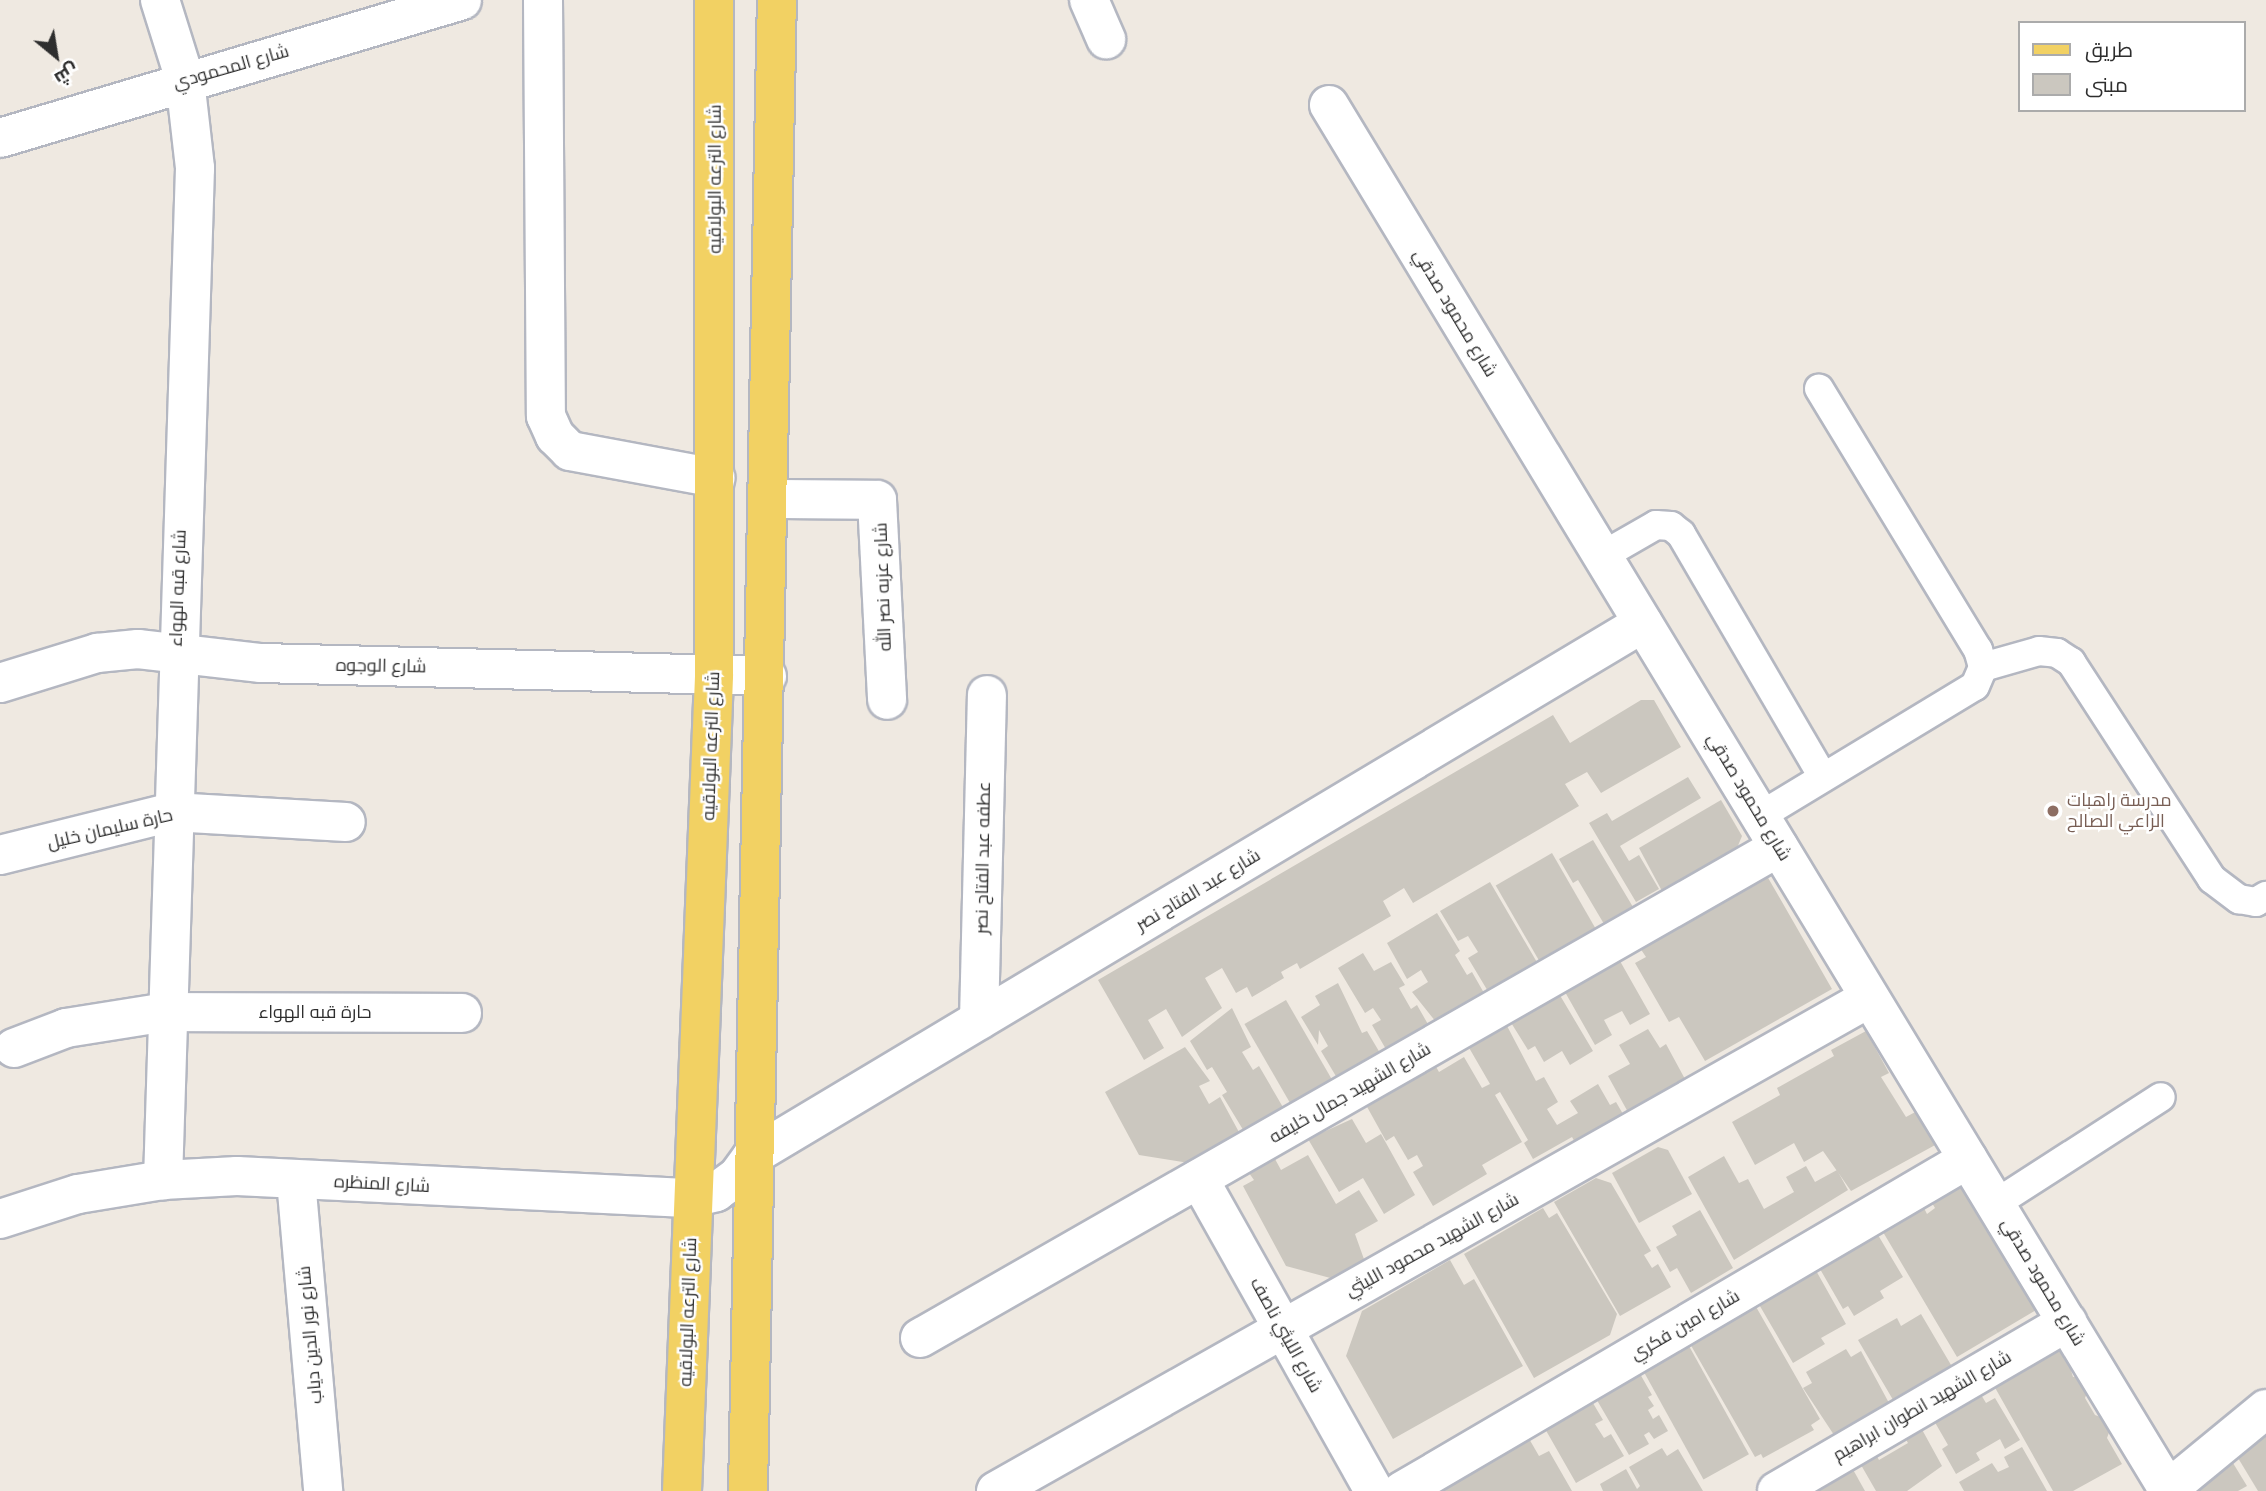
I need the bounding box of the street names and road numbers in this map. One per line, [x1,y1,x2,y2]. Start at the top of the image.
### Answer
street label: شارع المحمودي [171,40,291,94]
street label: شارع الترعه البولاقيه [704,104,726,254]
street label: شارع محمود صدقي [1408,245,1502,381]
street label: شارع عزبه نصر الله [870,522,896,652]
street label: شارع قبه الهواء [165,529,191,647]
street label: شارع الوجوه [336,654,426,678]
street label: شارع الترعه البولاقيه [698,671,724,821]
street label: شارع محمود صدقي [1702,729,1796,865]
street label: عطفه عبد الفتاح نصر [971,781,995,935]
street label: حارة سليمان خليل [45,804,175,854]
street label: شارع عبد الفتاح نصر [1132,844,1264,936]
street label: حارة قبه الهواء [258,1001,372,1023]
street label: شارع الشهيد جمال خليفه [1265,1038,1435,1148]
street label: شارع المنظره [333,1171,431,1197]
street label: شارع الشهيد محمود الليثي [1341,1188,1523,1302]
street label: شارع محمود صدقي [1996,1214,2090,1350]
street label: شارع الترعه البولاقيه [675,1237,701,1387]
street label: شارع نور الدين دياب [293,1265,327,1405]
street label: شارع الليثي ناصف [1245,1274,1327,1396]
street label: شارع امين فكري [1626,1285,1744,1365]
street label: شارع الشهيد انطوان ابراهيم [1829,1346,2015,1466]

